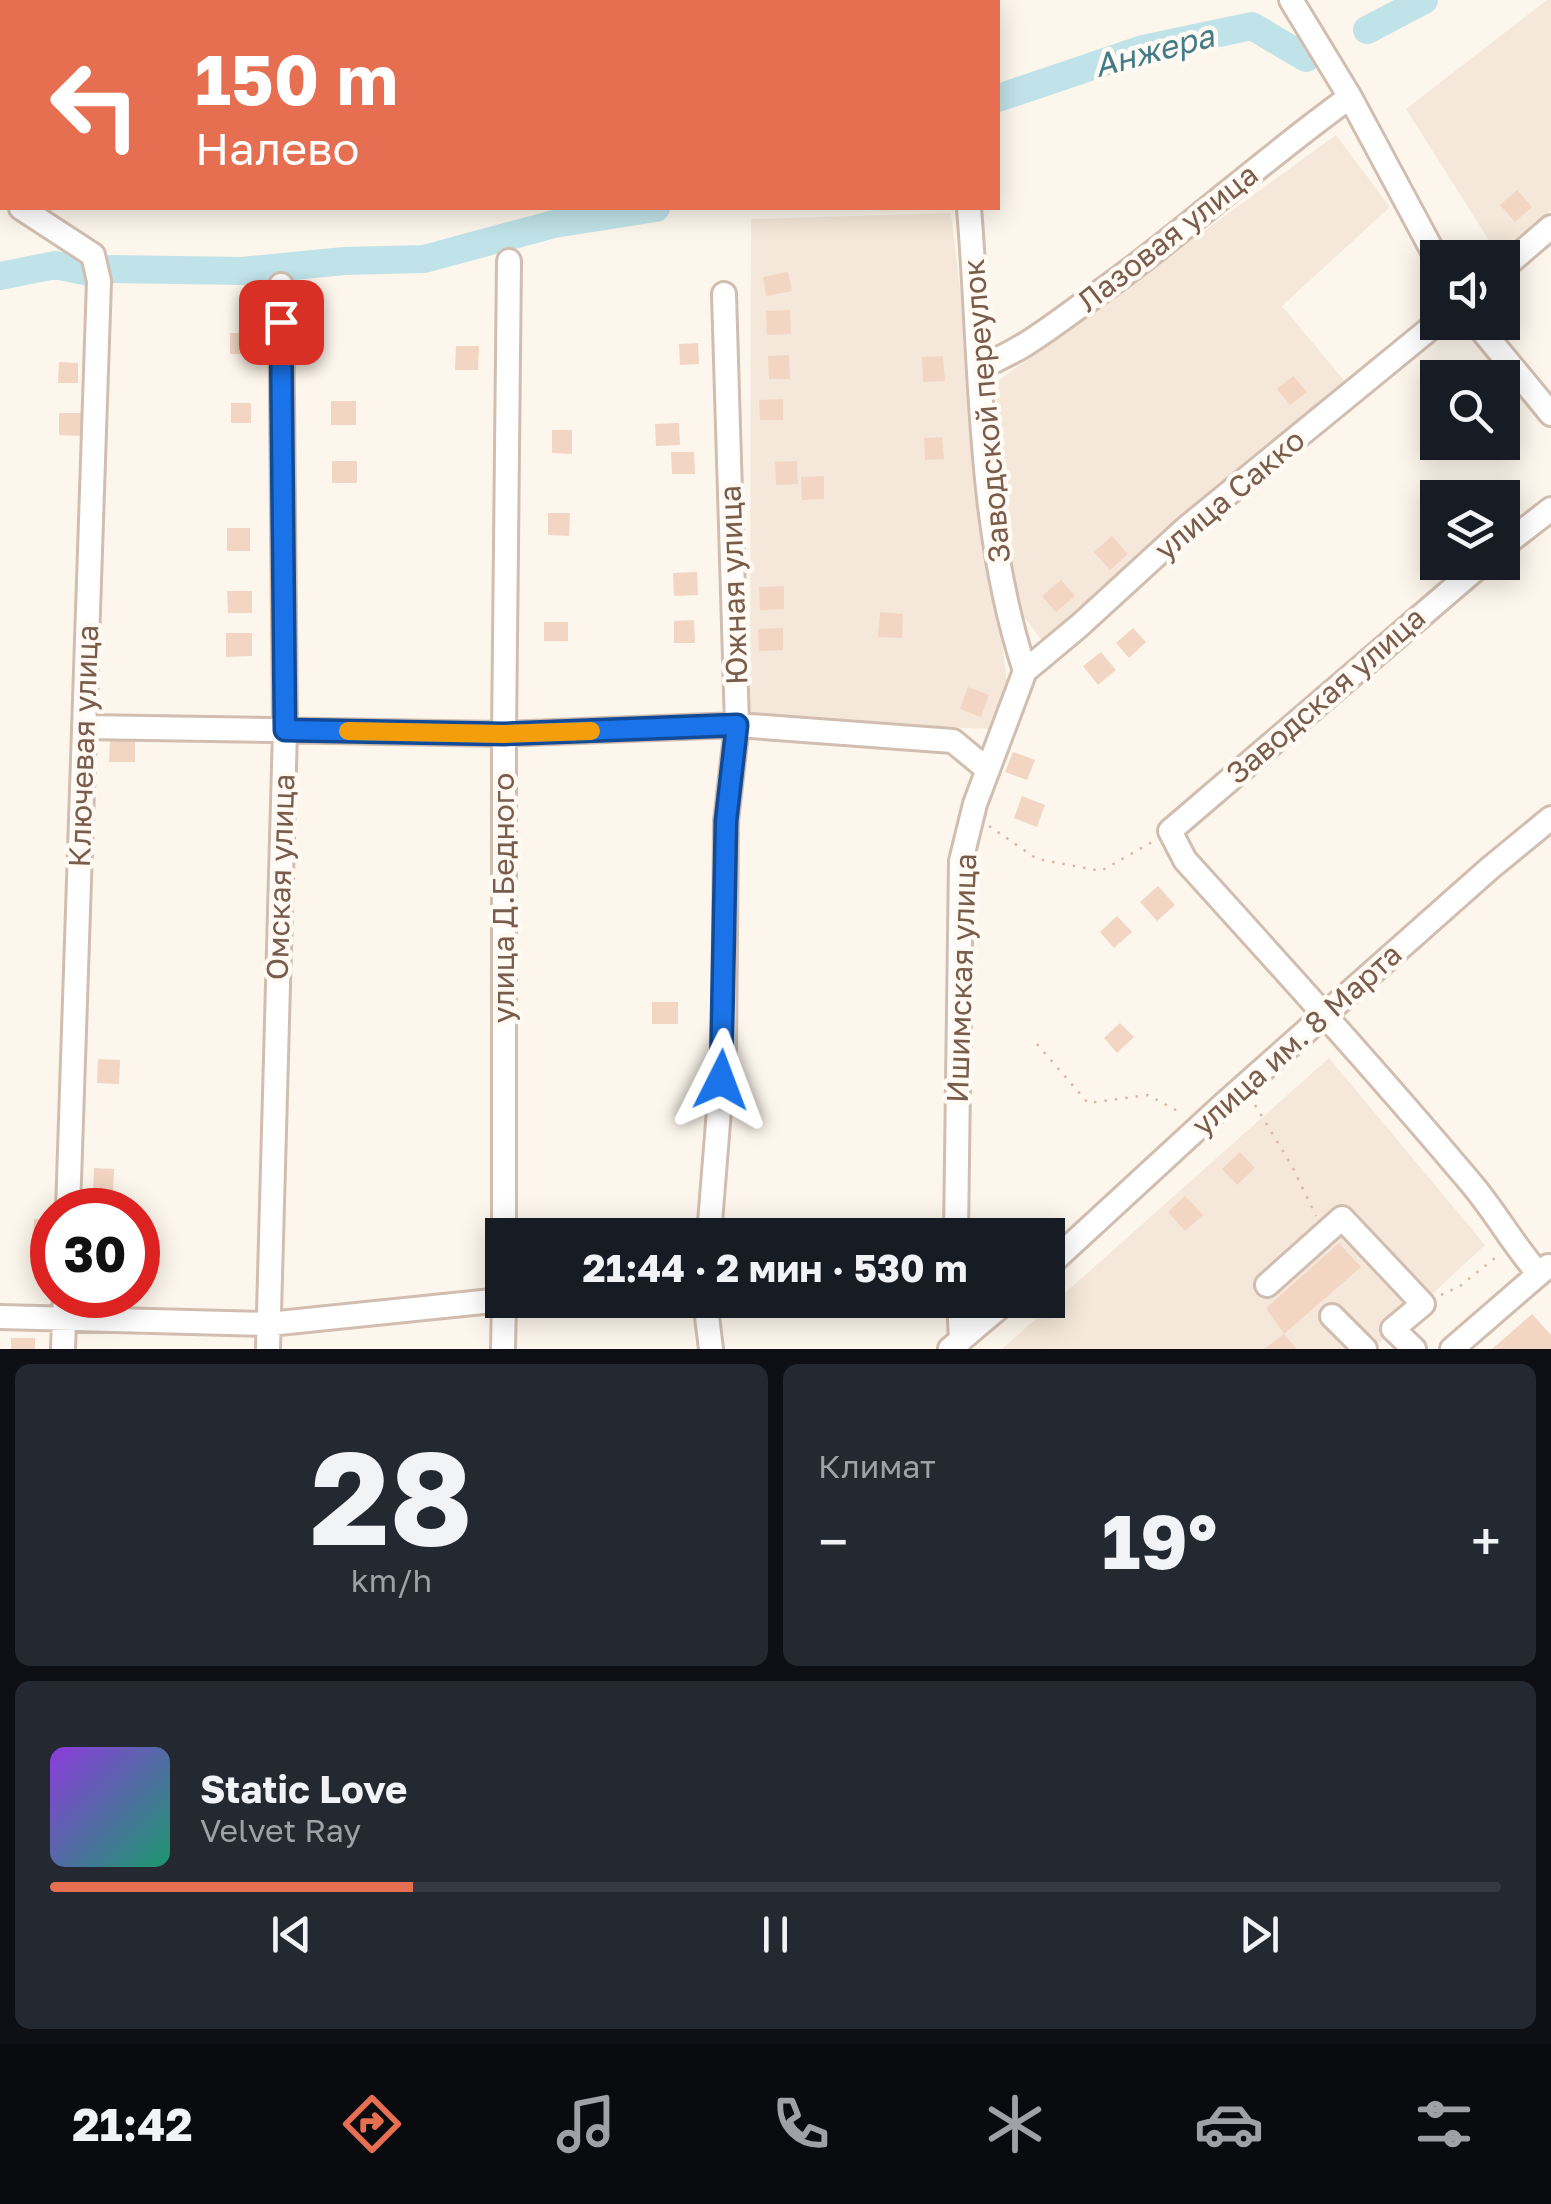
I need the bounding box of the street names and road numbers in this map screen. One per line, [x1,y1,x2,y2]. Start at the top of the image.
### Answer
street label: Лазовая улица [1070,156,1265,319]
street label: Заводской переулок [955,257,1017,565]
street label: улица Сакко [1147,421,1312,567]
street label: Южная улица [712,484,754,686]
street label: Заводская улица [1219,599,1432,791]
street label: Ключевая улица [61,624,105,868]
street label: Омская улица [258,773,302,981]
street label: улица Д.Бедного [485,773,521,1023]
street label: Ишимская улица [939,853,983,1103]
street label: улица им. 8 Марта [1184,936,1409,1143]

